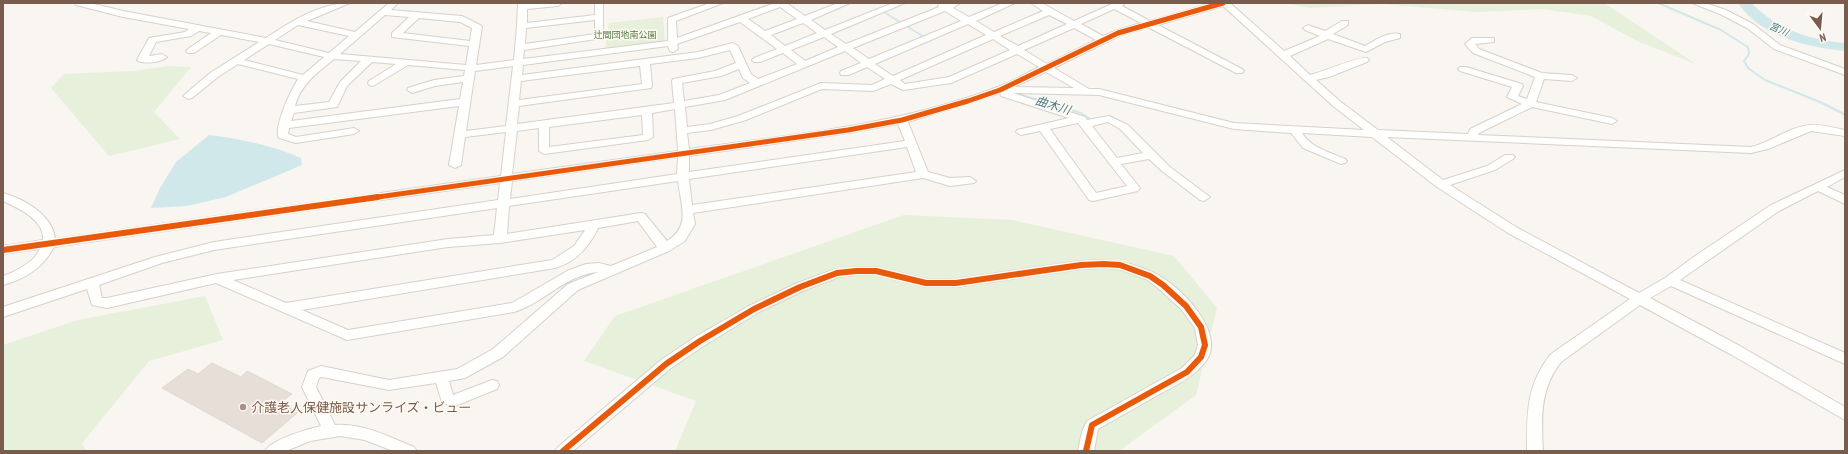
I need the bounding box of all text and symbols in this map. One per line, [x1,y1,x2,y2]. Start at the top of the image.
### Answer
north arrow [1800,8,1840,48]
water label: 宮川 [1767,19,1792,39]
park label: 辻間団地南公園 [593,29,657,40]
text: N [1818,30,1828,45]
water label: 曲木川 [1034,93,1074,118]
place label: 介護老人保健施設サンライズ・ビュー [251,399,472,416]
marker: 介護老人保健施設サンライズ・ビュー [238,402,248,412]

